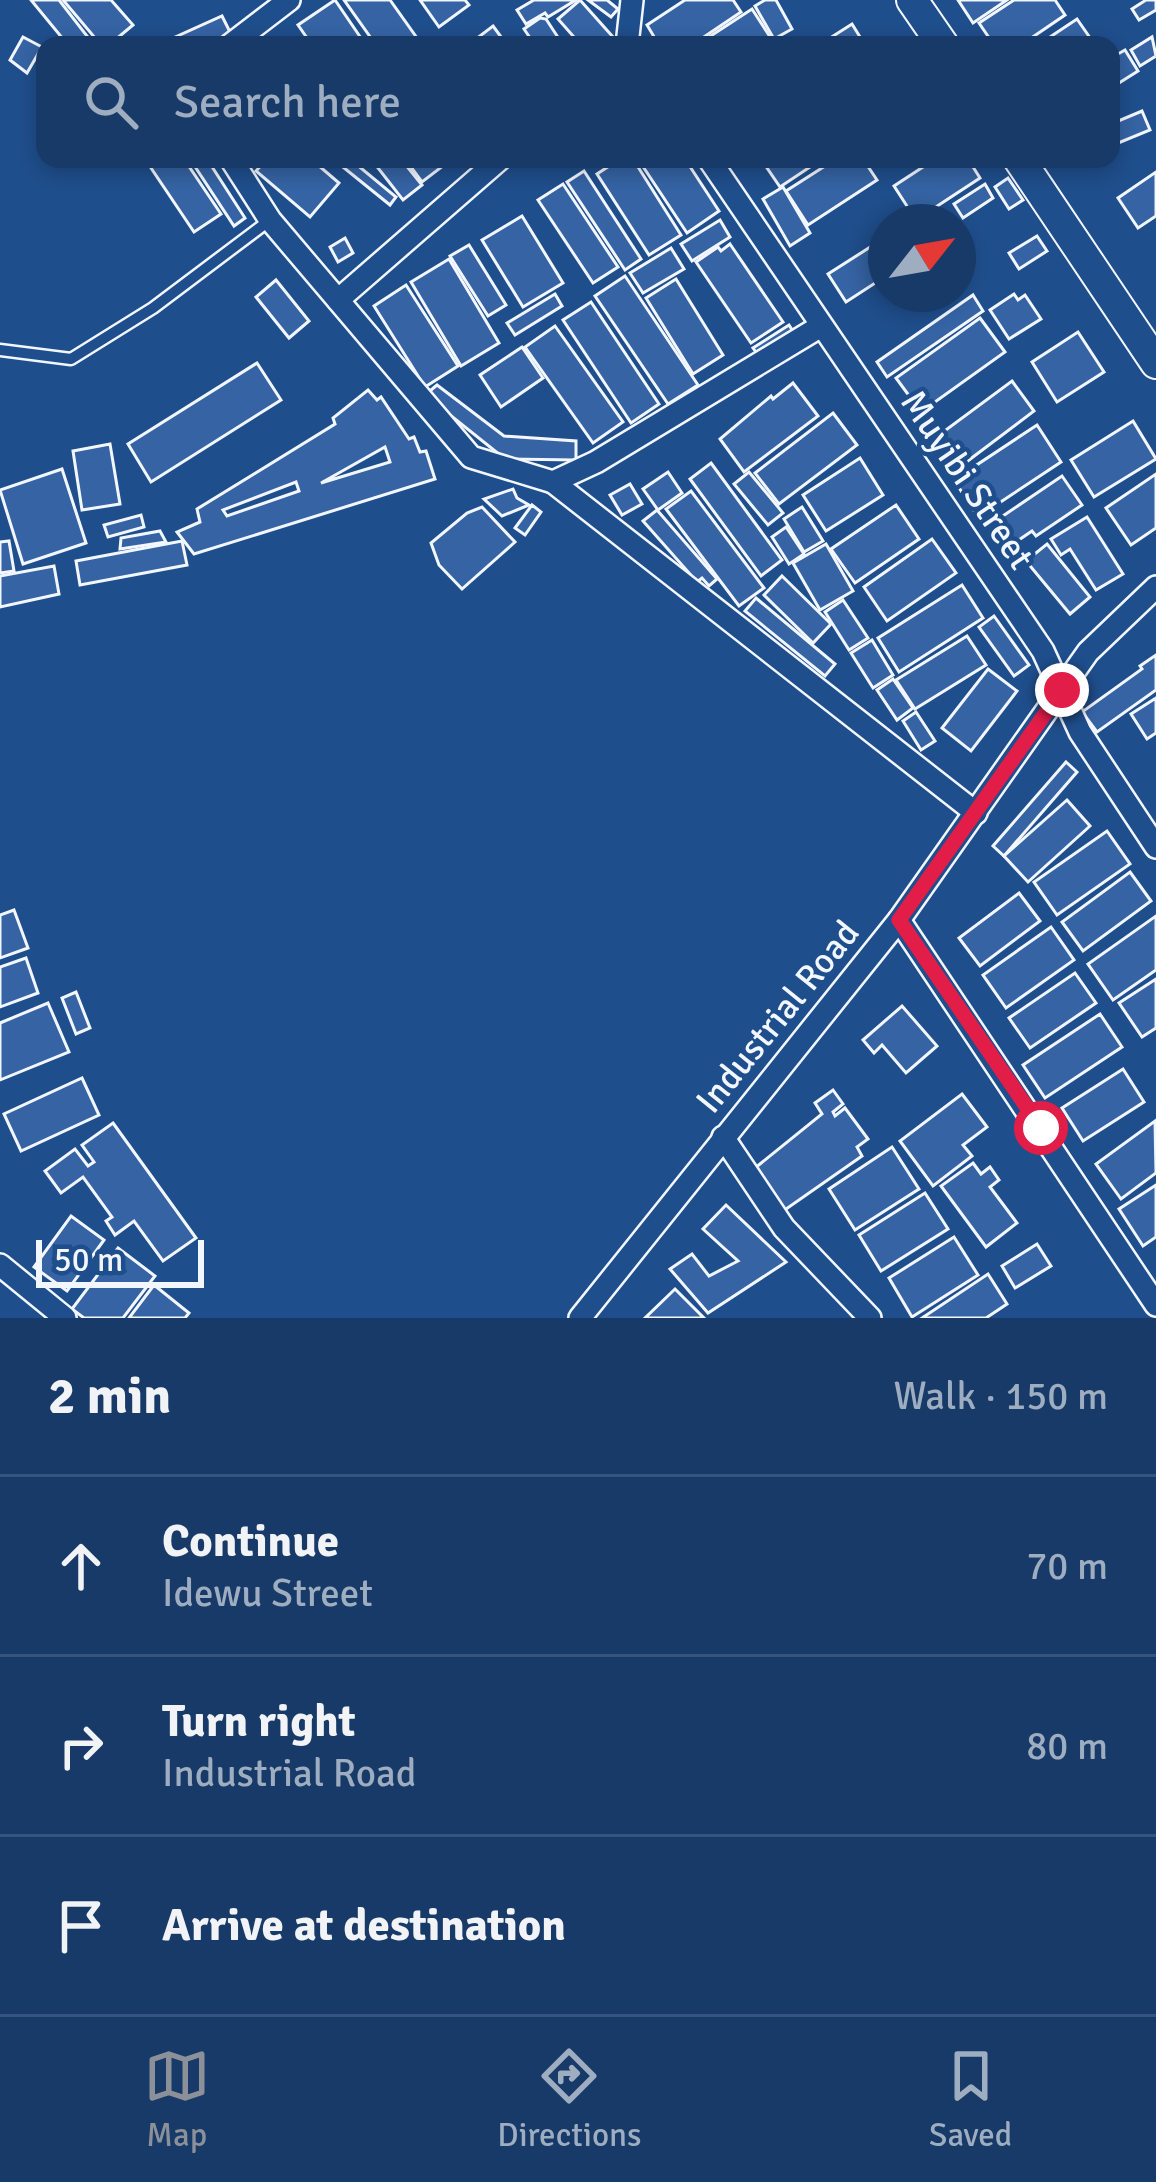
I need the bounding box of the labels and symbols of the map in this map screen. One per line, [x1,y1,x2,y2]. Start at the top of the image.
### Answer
north arrow [868,204,976,312]
street label: Muyibi Street [891,382,1043,578]
route end [1035,663,1089,717]
street label: Industrial Road [687,912,869,1122]
route start [1014,1101,1068,1155]
scale bar [36,1234,204,1287]

